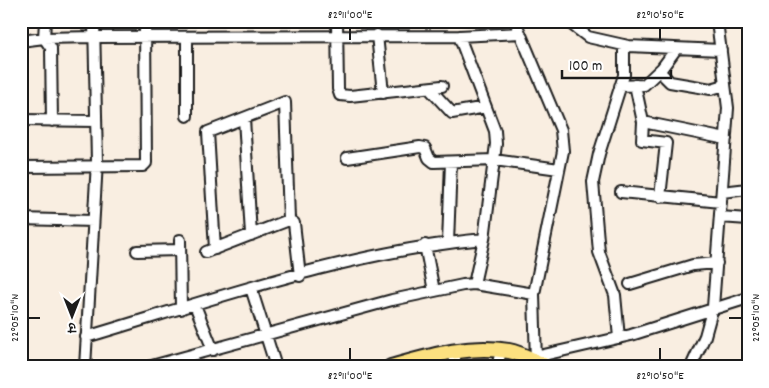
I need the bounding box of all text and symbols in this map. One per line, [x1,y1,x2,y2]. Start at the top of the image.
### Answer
text: 82°11'00"E [328,7,373,24]
text: 82°10'50"E [636,7,684,24]
scale bar [562,48,670,80]
text: 100 m [569,56,602,78]
north arrow [48,290,98,340]
text: 22°05'10"N [7,294,24,342]
text: 22°05'10"N [748,294,765,342]
text: उ [67,317,77,337]
text: 82°11'00"E [328,368,373,385]
text: 82°10'50"E [636,368,684,385]

